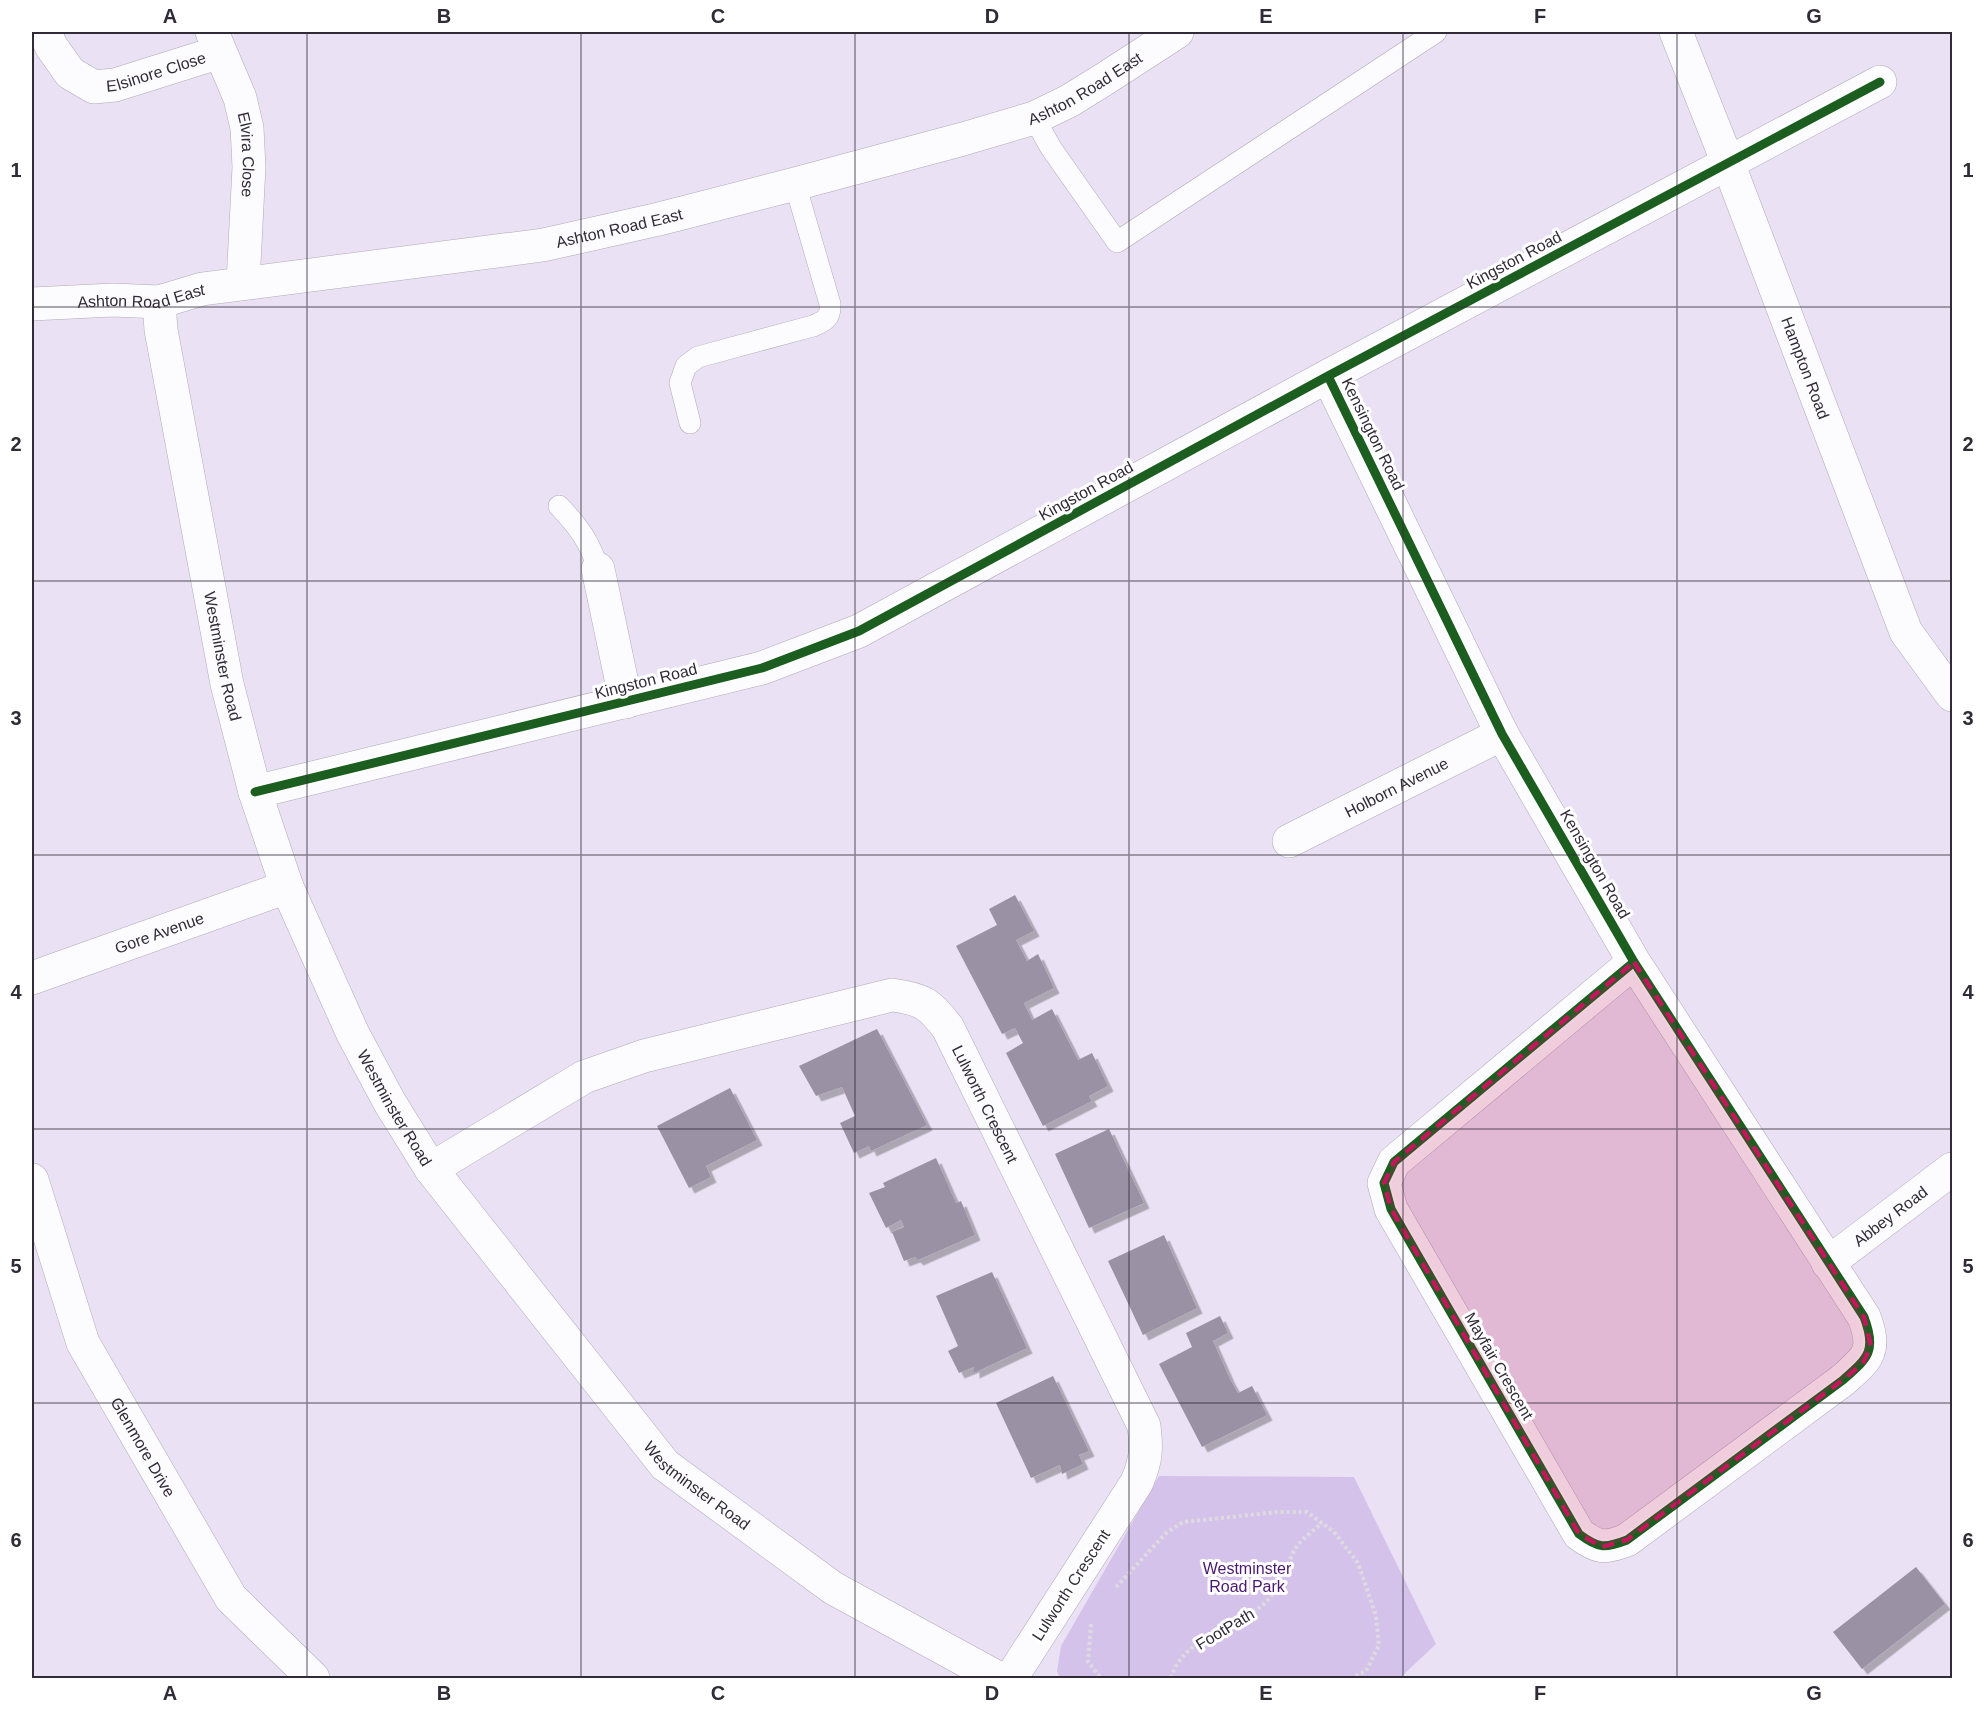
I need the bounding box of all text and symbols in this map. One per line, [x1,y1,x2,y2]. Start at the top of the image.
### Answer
text: A [163,5,177,27]
text: B [437,5,451,27]
text: C [711,5,725,27]
text: D [985,5,999,27]
text: E [1259,5,1273,27]
text: F [1534,5,1546,27]
text: G [1806,5,1822,27]
street label: Ashton Road East [1026,48,1145,128]
street label: Elsinore Close [105,49,208,94]
street label: Elvira Close [235,110,258,198]
text: 1 [10,159,22,181]
text: 1 [1962,159,1974,181]
street label: Ashton Road East [554,205,685,250]
street label: Kingston Road [1464,228,1564,292]
street label: Ashton Road East [77,280,206,311]
street label: Hampton Road [1779,314,1833,421]
street label: Kensington Road [1338,375,1408,493]
text: 2 [10,433,22,455]
text: 2 [1962,433,1974,455]
street label: Kingston Road [1036,458,1136,524]
street label: Westminster Road [201,590,245,722]
street label: Kingston Road [593,660,699,702]
text: 3 [10,707,22,729]
text: 3 [1962,707,1974,729]
street label: Holborn Avenue [1342,754,1451,820]
street label: Kensington Road [1557,807,1633,921]
street label: Gore Avenue [112,909,206,956]
text: 4 [10,981,22,1003]
text: 4 [1962,981,1974,1003]
street label: Lulworth Crescent [949,1042,1022,1166]
street label: Westminster Road [355,1047,435,1169]
street label: Abbey Road [1850,1182,1930,1249]
text: 5 [10,1255,22,1277]
text: 5 [1962,1255,1974,1277]
street label: Mayfair Crescent [1461,1309,1537,1423]
street label: Glenmore Drive [108,1394,179,1500]
street label: Westminster Road [641,1438,753,1533]
street label: Lulworth Crescent [1029,1526,1114,1644]
text: 6 [10,1529,22,1551]
text: 6 [1962,1529,1974,1551]
park label: Westminster Road Park [1203,1560,1292,1595]
street label: FootPath [1193,1605,1257,1653]
text: A [163,1682,177,1704]
text: B [437,1682,451,1704]
text: C [711,1682,725,1704]
text: D [985,1682,999,1704]
text: E [1259,1682,1273,1704]
text: F [1534,1682,1546,1704]
text: G [1806,1682,1822,1704]

